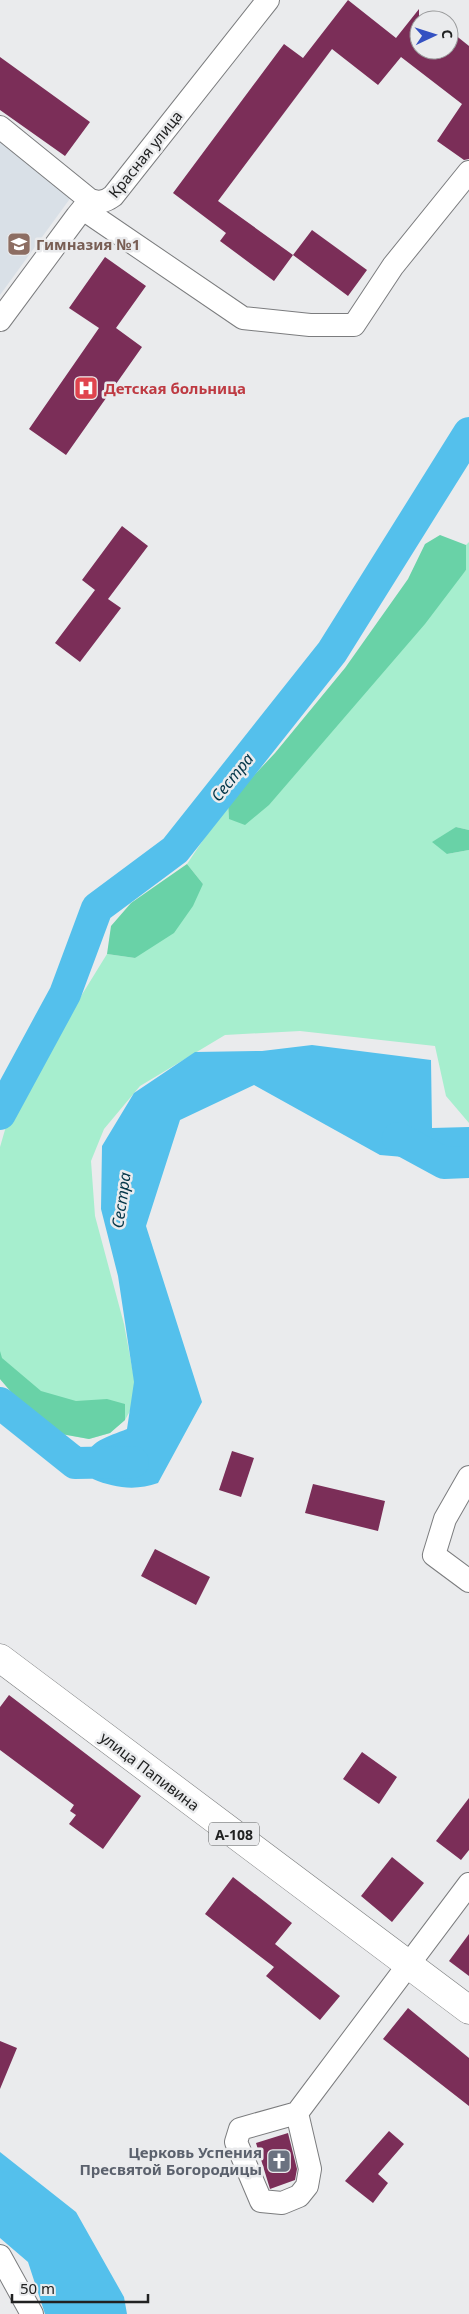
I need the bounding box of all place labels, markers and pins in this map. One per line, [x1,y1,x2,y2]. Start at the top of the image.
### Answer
school or university icon: Гимназия №1 [6,231,32,257]
place label: Гимназия №1 [36,234,140,254]
hospital icon: Детская больница [73,375,99,401]
place label: Детская больница [104,378,246,398]
place label: Церковь Успения Пресвятой Богородицы [79,2142,262,2179]
church icon: Церковь Успения Пресвятой Богородицы [266,2148,292,2174]

